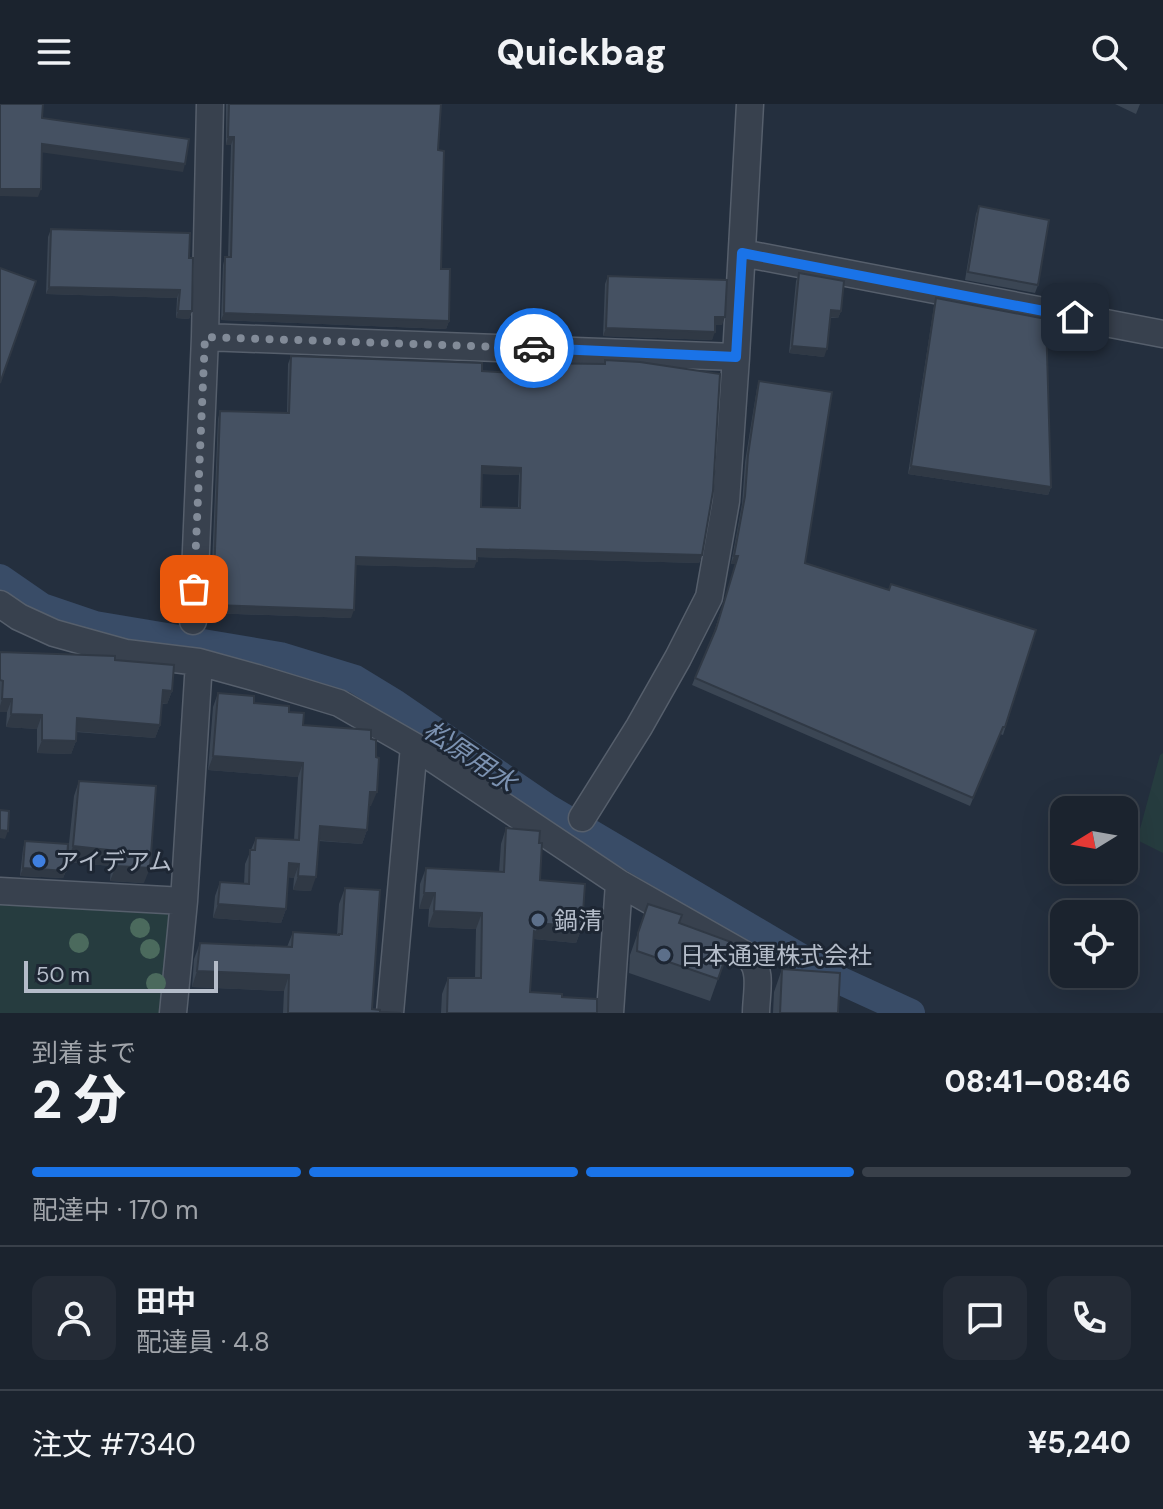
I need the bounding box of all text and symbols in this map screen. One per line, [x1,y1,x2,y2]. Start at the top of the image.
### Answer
text: Quickbag [496,29,667,76]
icon: menu [32,30,76,74]
icon: search [1087,30,1131,74]
pin [1041,283,1109,351]
icon: home [1053,295,1097,339]
courier [494,308,574,388]
icon: car [512,326,556,370]
pin [160,555,228,623]
icon: bag [172,567,216,611]
water label: 松原用水 [417,713,525,801]
north arrow [1050,796,1138,884]
map controls [1050,796,1138,988]
place label: アイデアム [55,846,172,877]
marker: アイデアム [30,852,48,870]
button: locate [1050,900,1138,988]
place label: 鍋清 [554,905,602,936]
marker: 鍋清 [529,911,547,929]
place label: 日本通運株式会社 [680,940,872,971]
marker: 日本通運株式会社 [655,946,673,964]
scale bar [24,957,218,993]
text: 50 m [36,960,90,989]
text: 到着まで [32,1036,136,1070]
text: 08:41–08:46 [945,1062,1131,1101]
text: 2 分 [32,1066,126,1134]
text: 配達中 · 170 m [32,1193,198,1227]
button: person [32,1276,116,1360]
button: chat [943,1276,1027,1360]
button: phone [1047,1276,1131,1360]
text: 田中 [136,1282,196,1321]
text: 配達員 · 4.8 [136,1325,270,1359]
text: ¥5,240 [1028,1423,1131,1462]
text: 注文 #7340 [32,1425,196,1464]

